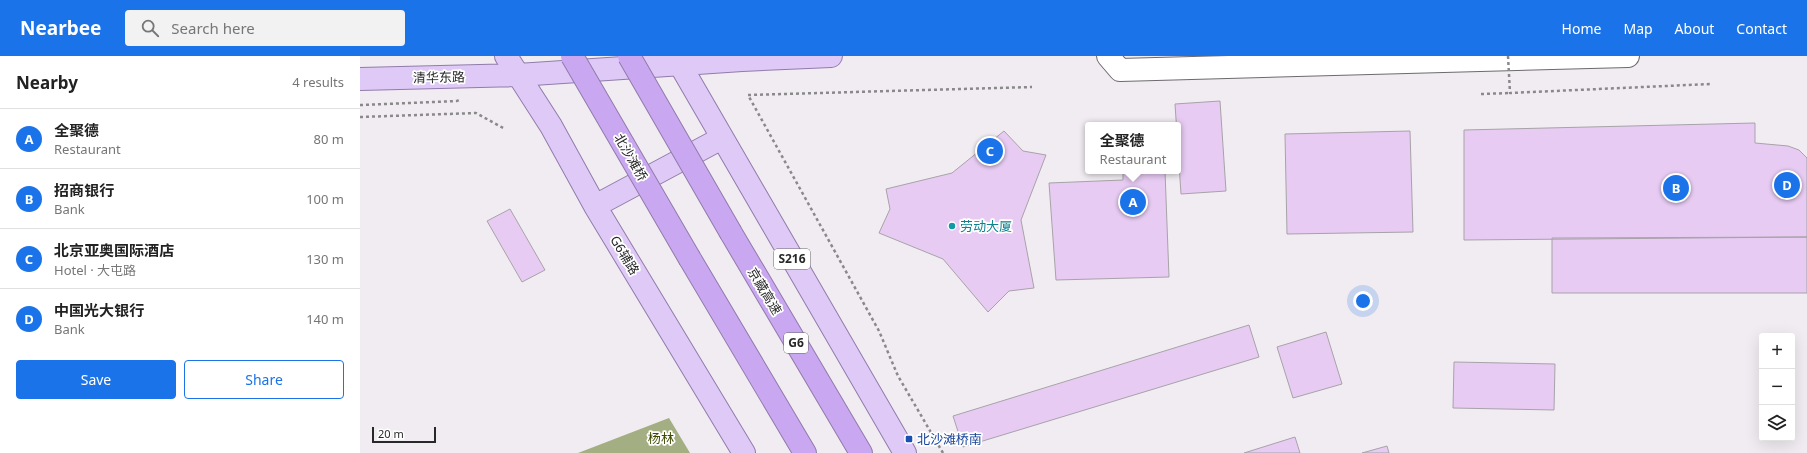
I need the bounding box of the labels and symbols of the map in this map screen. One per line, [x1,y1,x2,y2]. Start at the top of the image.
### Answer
street label: 清华东路 [413,68,465,86]
street label: 北沙滩桥 [610,130,652,184]
pin: C [977,136,1003,166]
pin: D [1774,170,1800,200]
pin: B [1663,173,1689,203]
pin: A [1120,187,1146,217]
place label: 劳动大厦 [960,217,1012,235]
marker: 劳动大厦 [947,221,957,231]
street label: G6辅路 [606,232,644,278]
road number: S216 [774,249,810,269]
street label: 京藏高速 [744,264,786,318]
your location [1353,291,1373,311]
road number: G6 [784,333,808,353]
scale bar [372,425,436,444]
park label: 杨林 [648,429,674,447]
place label: 北沙滩桥南 [917,430,982,448]
marker: 北沙滩桥南 [904,434,914,444]

